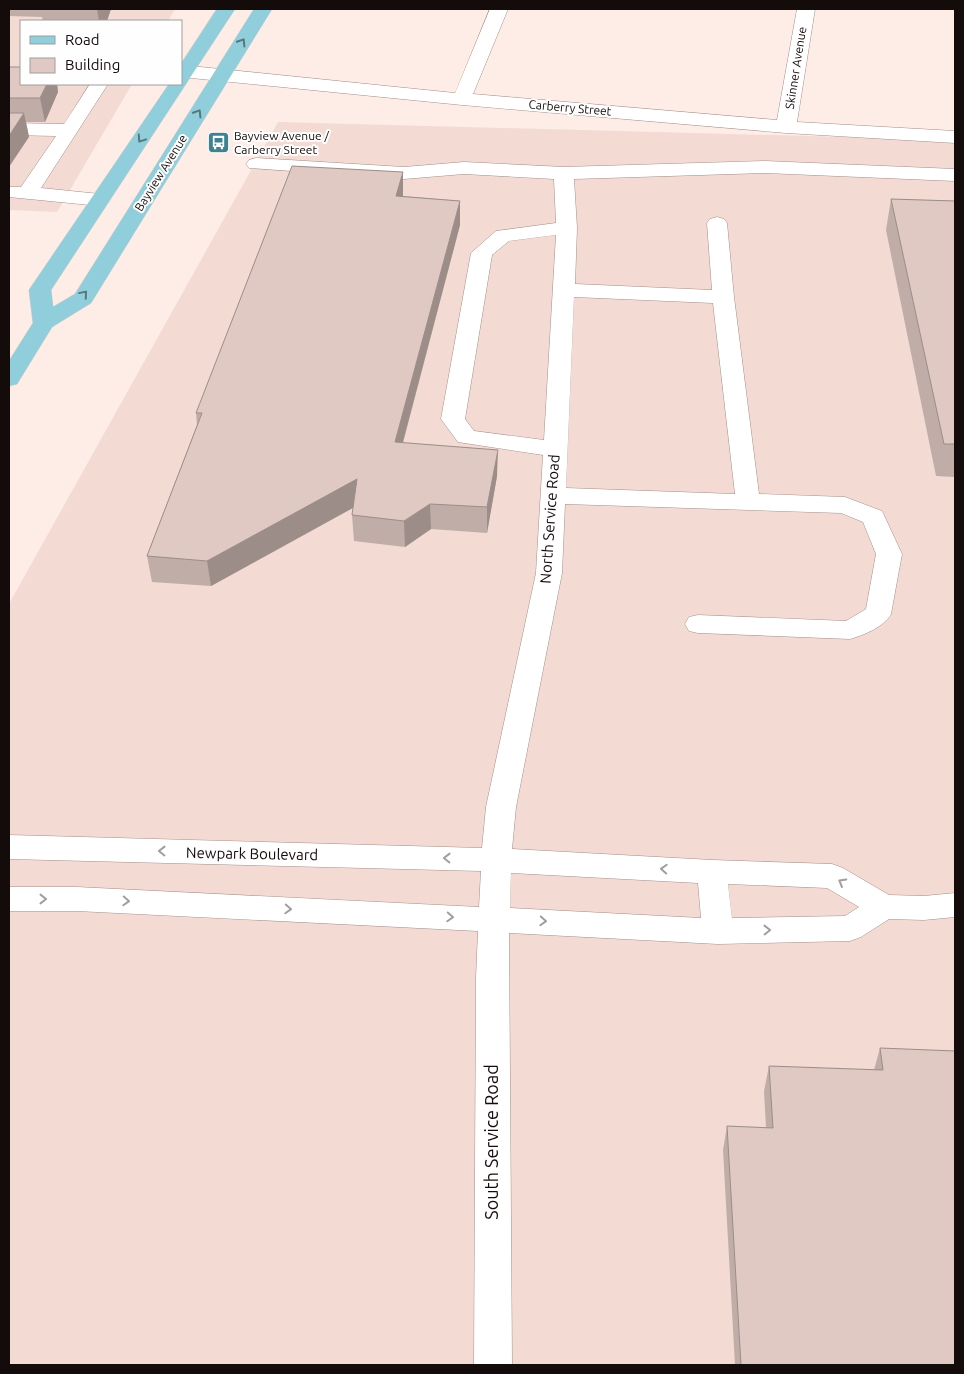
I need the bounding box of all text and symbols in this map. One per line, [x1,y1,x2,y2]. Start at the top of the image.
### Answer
legend [20,20,182,85]
street label: Skinner Avenue [783,26,808,110]
text: Road [65,31,100,48]
one-way arrow [236,39,246,48]
text: Building [65,56,120,73]
street label: Carberry Street [528,97,612,118]
one-way arrow [192,109,202,118]
place label: Bayview Avenue / Carberry Street [234,129,329,156]
bus stop icon: Bayview Avenue / Carberry Street [206,131,230,155]
street label: Bayview Avenue [132,132,189,213]
one-way arrow [138,133,147,143]
one-way arrow [78,291,87,300]
street label: North Service Road [537,454,562,584]
street label: Newpark Boulevard [186,844,318,863]
one-way arrow [158,846,166,857]
one-way arrow [443,853,451,864]
one-way arrow [659,864,667,875]
one-way arrow [838,878,847,888]
one-way arrow [40,894,47,904]
one-way arrow [122,896,130,907]
one-way arrow [284,904,292,915]
one-way arrow [446,911,454,922]
one-way arrow [540,916,548,927]
one-way arrow [763,925,771,935]
street label: South Service Road [481,1064,501,1220]

